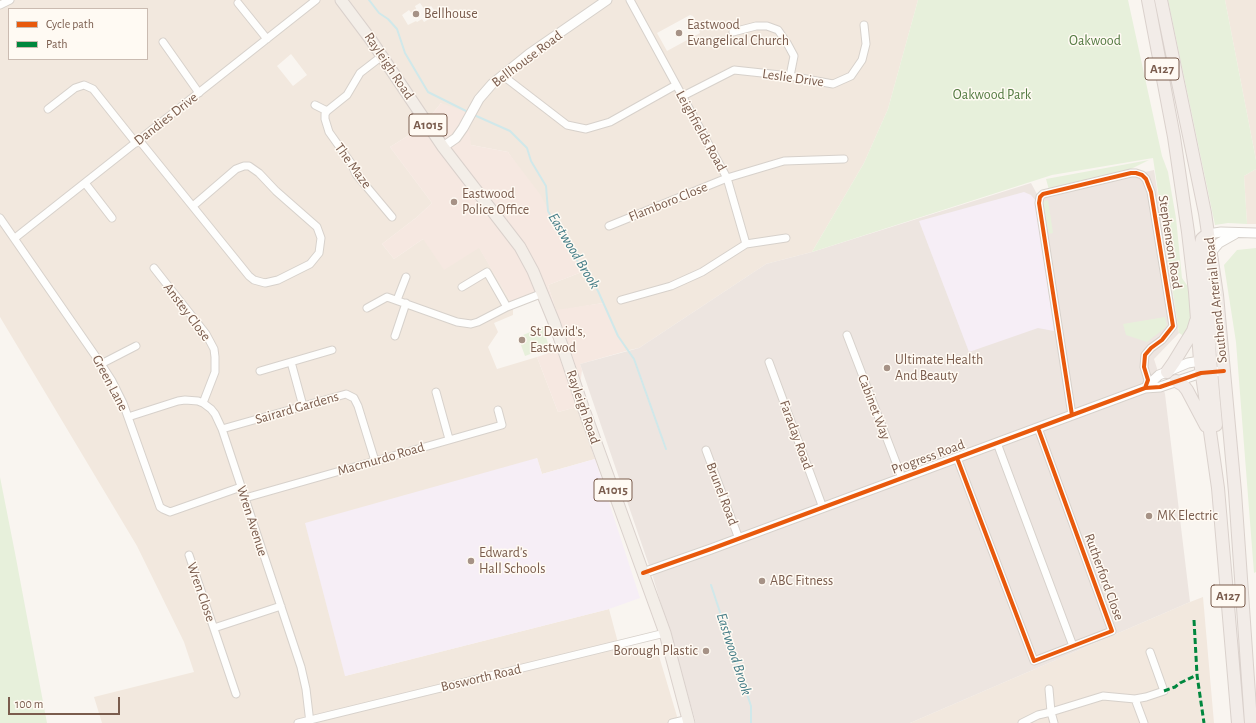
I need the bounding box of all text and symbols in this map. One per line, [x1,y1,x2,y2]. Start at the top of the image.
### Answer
place label: Bellhouse [424,6,478,22]
legend [8,8,148,60]
marker: Bellhouse [411,9,421,19]
place label: Eastwood Evangelical Church [687,17,789,50]
text: Cycle path [46,18,94,30]
street label: Bellhouse Road [488,27,566,91]
marker: Eastwood Evangelical Church [674,28,684,38]
street label: Rayleigh Road [360,29,418,103]
park label: Oakwood [1069,33,1121,49]
text: Path [46,38,68,50]
road number: A127 [1145,58,1179,80]
street label: Leslie Drive [761,65,825,91]
park label: Oakwood Park [953,87,1031,103]
street label: Leighfields Road [672,88,730,174]
street label: Dandies Drive [131,89,201,149]
road number: A1015 [409,114,447,136]
street label: The Maze [331,140,375,192]
street label: Flamboro Close [626,178,710,226]
place label: Eastwood Police Office [462,186,529,218]
street label: Stephenson Road [1154,194,1186,290]
marker: Eastwood Police Office [449,197,459,207]
water label: Eastwood Brook [544,210,604,292]
street label: Southend Arterial Road [1201,236,1231,364]
street label: Anstey Close [160,280,214,344]
place label: St David's, Eastwod [530,324,586,356]
marker: St David's, Eastwod [517,335,527,345]
street label: Green Lane [88,352,132,414]
place label: Ultimate Health And Beauty [895,352,983,384]
marker: Ultimate Health And Beauty [882,363,892,373]
street label: Rayleigh Road [562,368,604,446]
street label: Cabinet Way [854,372,894,442]
street label: Sairard Gardens [253,388,341,428]
street label: Faraday Road [776,398,816,472]
street label: Progress Road [889,436,967,478]
street label: Macmurdo Road [336,439,426,479]
street label: Brunel Road [702,460,742,528]
road number: A1015 [594,479,632,501]
street label: Wren Avenue [233,484,271,558]
place label: MK Electric [1157,508,1218,524]
marker: MK Electric [1144,511,1154,521]
street label: Rutherford Close [1080,531,1128,623]
place label: Edward's Hall Schools [479,545,545,578]
marker: Edward's Hall Schools [466,556,476,566]
street label: Wren Close [183,560,219,624]
place label: ABC Fitness [770,573,833,589]
marker: ABC Fitness [757,576,767,586]
road number: A127 [1211,585,1245,607]
water label: Eastwood Brook [712,610,756,698]
place label: Borough Plastic [613,643,698,659]
marker: Borough Plastic [701,646,711,656]
street label: Bosworth Road [439,661,523,695]
scale bar [10,689,122,715]
text: 100 m [15,698,43,710]

